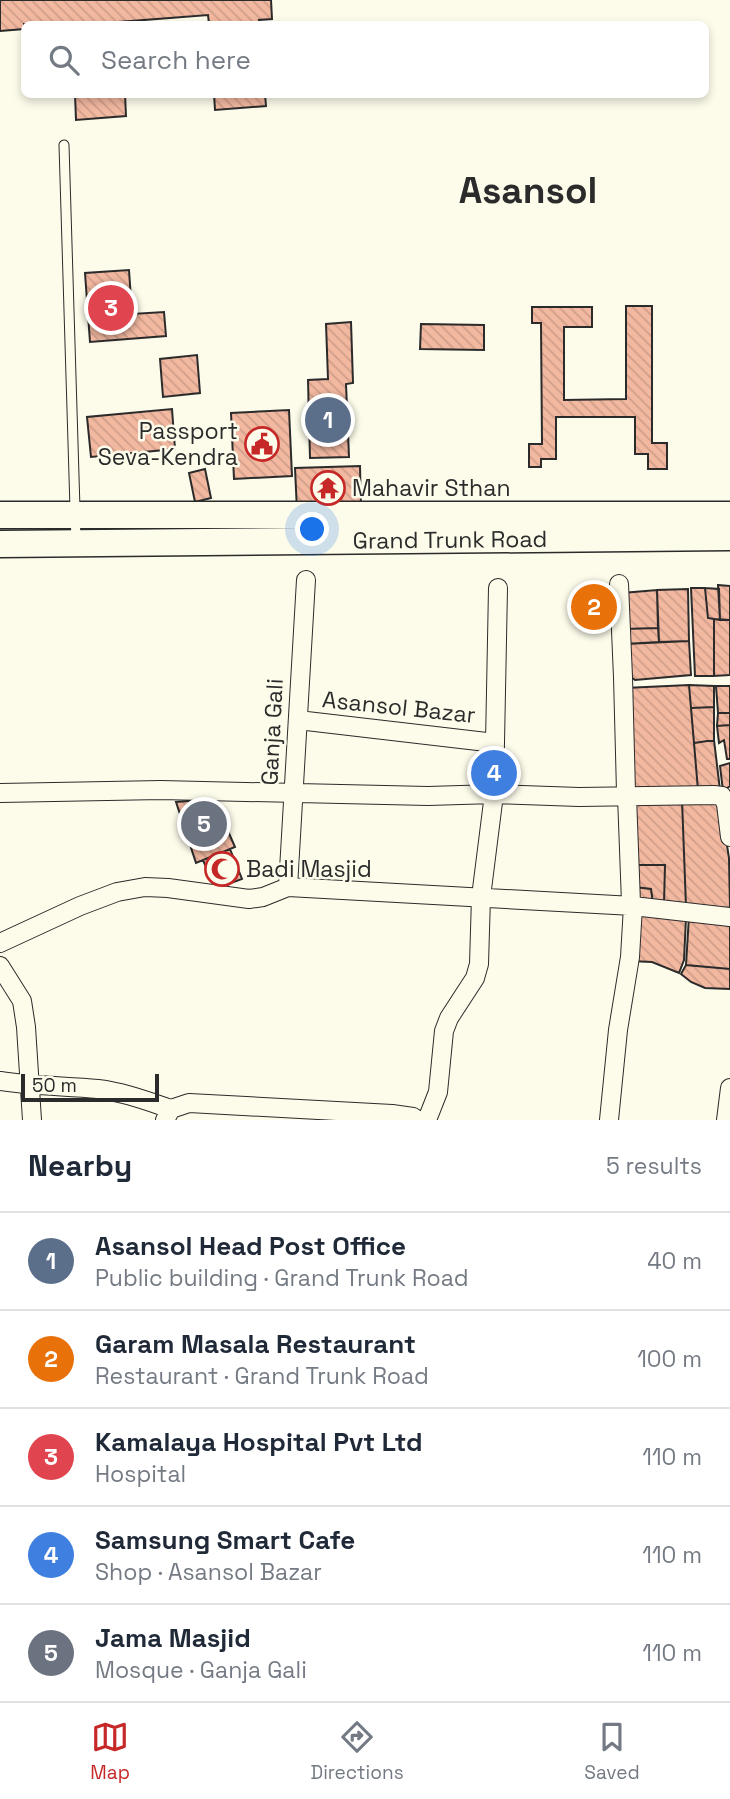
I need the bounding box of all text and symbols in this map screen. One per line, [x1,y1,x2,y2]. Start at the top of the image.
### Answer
search box [21,21,709,98]
icon: search [45,41,83,79]
text: Search here [101,43,251,77]
district label: Asansol [459,167,597,214]
pin: 3 [88,282,134,334]
pin: 1 [305,394,351,446]
place label: Passport Seva-Kendra [98,416,238,472]
public building icon: Passport Seva-Kendra [243,425,281,463]
temple icon: Mahavir Sthan [309,469,347,507]
place label: Mahavir Sthan [352,473,511,503]
your location [295,512,329,546]
street label: Grand Trunk Road [353,524,547,556]
pin: 2 [571,581,617,633]
street label: Ganja Gali [254,678,290,786]
street label: Asansol Bazar [321,684,477,730]
pin: 4 [471,747,517,799]
pin: 5 [181,798,227,850]
mosque icon: Badi Masjid [203,850,241,888]
place label: Badi Masjid [246,854,372,884]
scale bar [21,1071,159,1103]
text: 50 m [32,1073,77,1098]
text: Nearby [28,1146,132,1185]
text: 5 results [606,1151,702,1181]
text: Asansol Head Post Office [95,1229,406,1263]
text: 1 [46,1246,56,1276]
text: 40 m [647,1246,702,1276]
text: Public building · Grand Trunk Road [95,1263,469,1293]
text: Garam Masala Restaurant [95,1327,416,1361]
text: 2 [44,1344,58,1374]
text: 100 m [637,1344,702,1374]
text: Restaurant · Grand Trunk Road [95,1361,429,1391]
text: Kamalaya Hospital Pvt Ltd [95,1425,423,1459]
text: 3 [44,1442,58,1472]
text: 110 m [642,1442,702,1472]
text: Hospital [95,1459,186,1489]
text: Samsung Smart Cafe [95,1523,355,1557]
text: 4 [44,1540,58,1570]
text: 110 m [642,1540,702,1570]
text: Shop · Asansol Bazar [95,1557,322,1587]
text: Jama Masjid [95,1621,251,1655]
text: 5 [44,1638,58,1668]
text: 110 m [642,1638,702,1668]
text: Mosque · Ganja Gali [95,1655,307,1685]
tab: Map [90,1718,130,1785]
tab: Directions [311,1718,404,1785]
tab: Saved [584,1718,640,1785]

